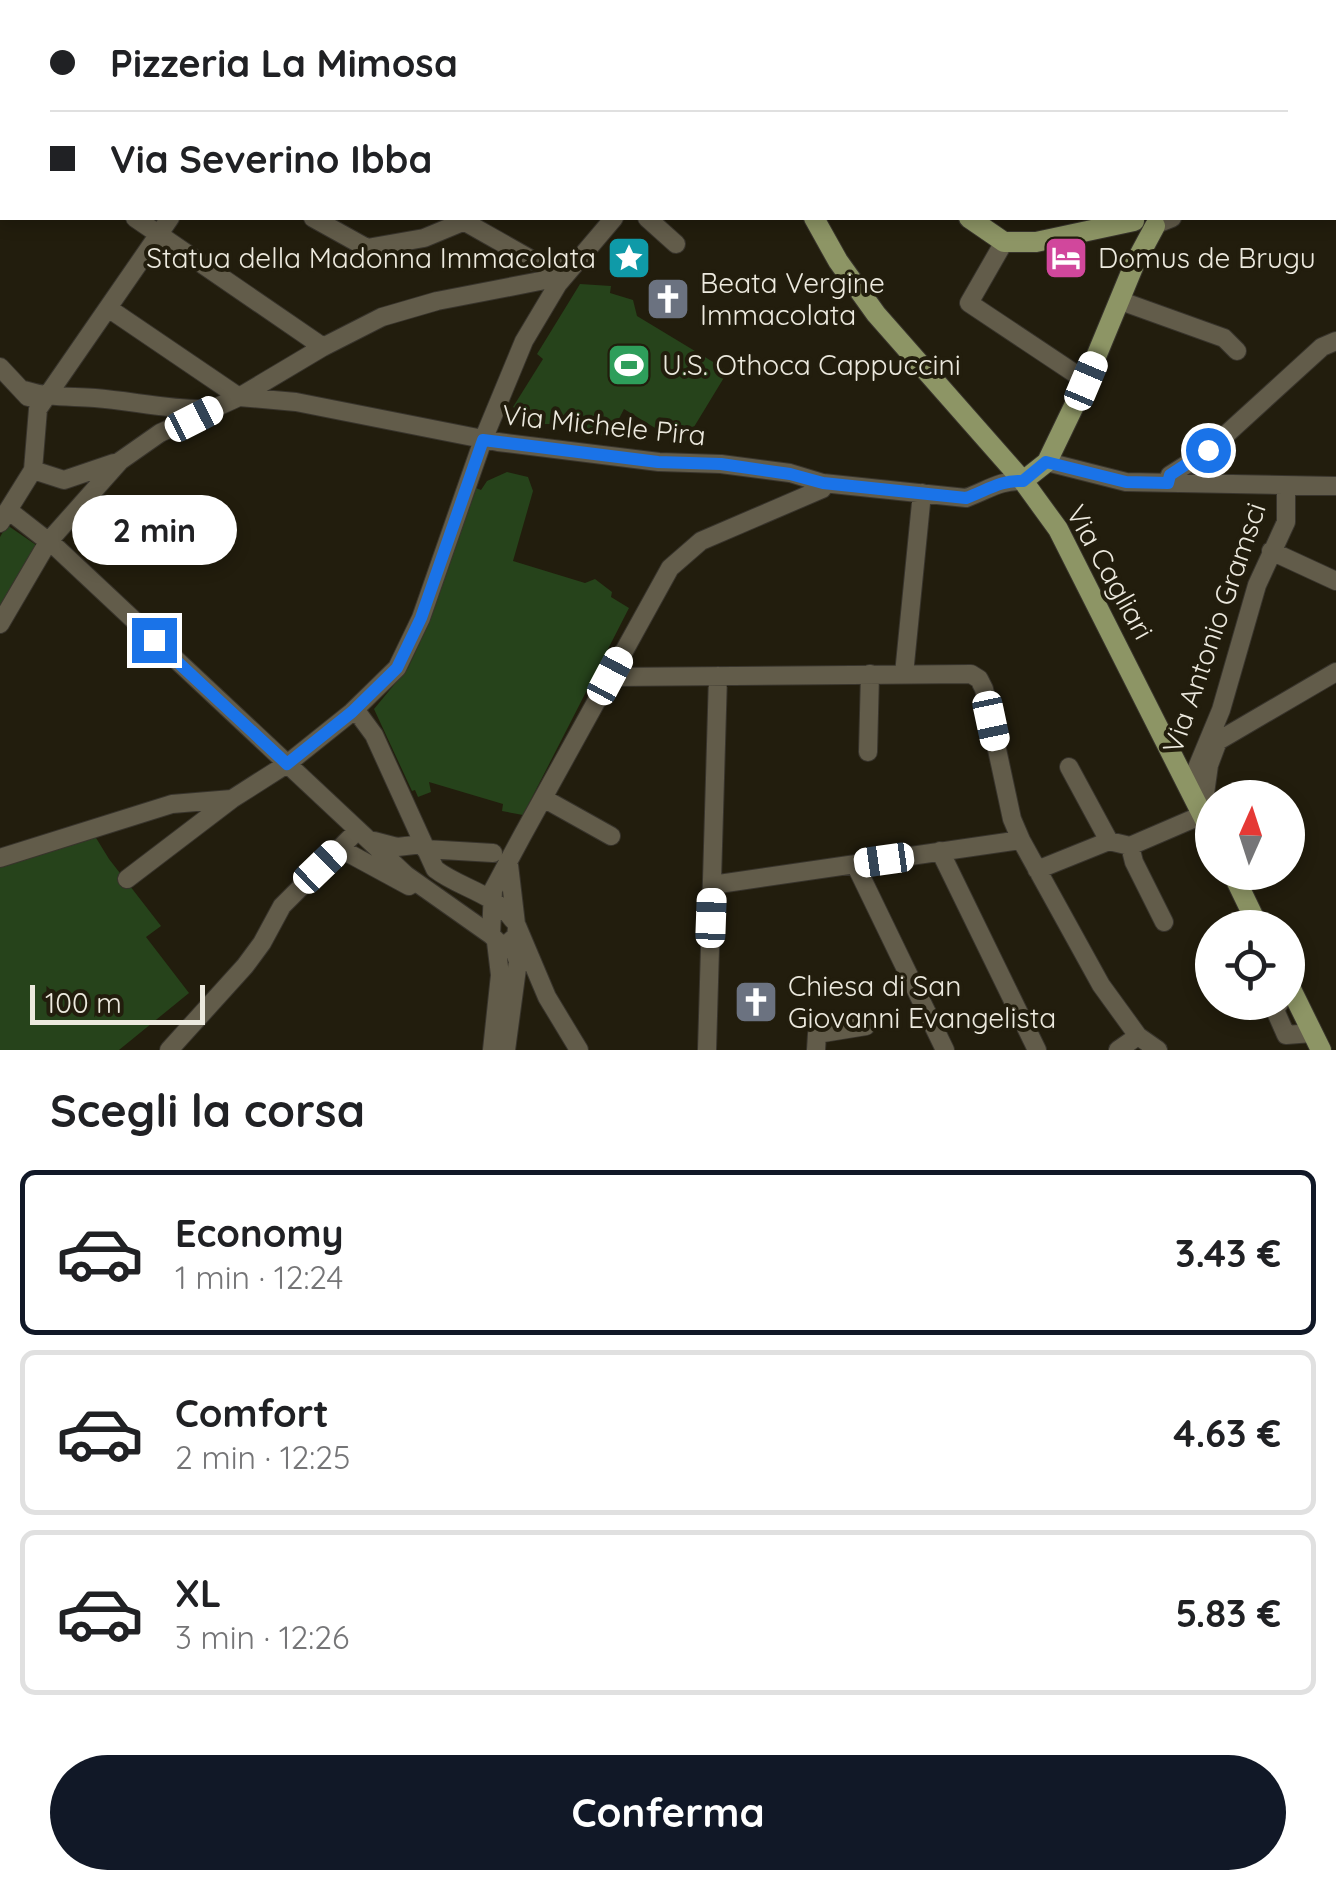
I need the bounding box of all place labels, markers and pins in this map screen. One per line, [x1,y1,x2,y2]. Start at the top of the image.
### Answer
place icon: Statua della Madonna Immacolata [606,235,652,281]
hotel icon: Domus de Brugu [1043,235,1089,281]
place label: Statua della Madonna Immacolata [146,240,596,275]
place label: Domus de Brugu [1098,240,1316,275]
place label: Beata Vergine Immacolata [700,265,885,332]
church icon: Beata Vergine Immacolata [645,276,691,322]
sports icon: U.S. Othoca Cappuccini [606,342,652,388]
place label: U.S. Othoca Cappuccini [662,347,961,382]
place label: Chiesa di San Giovanni Evangelista [788,968,1056,1035]
church icon: Chiesa di San Giovanni Evangelista [733,979,779,1025]

